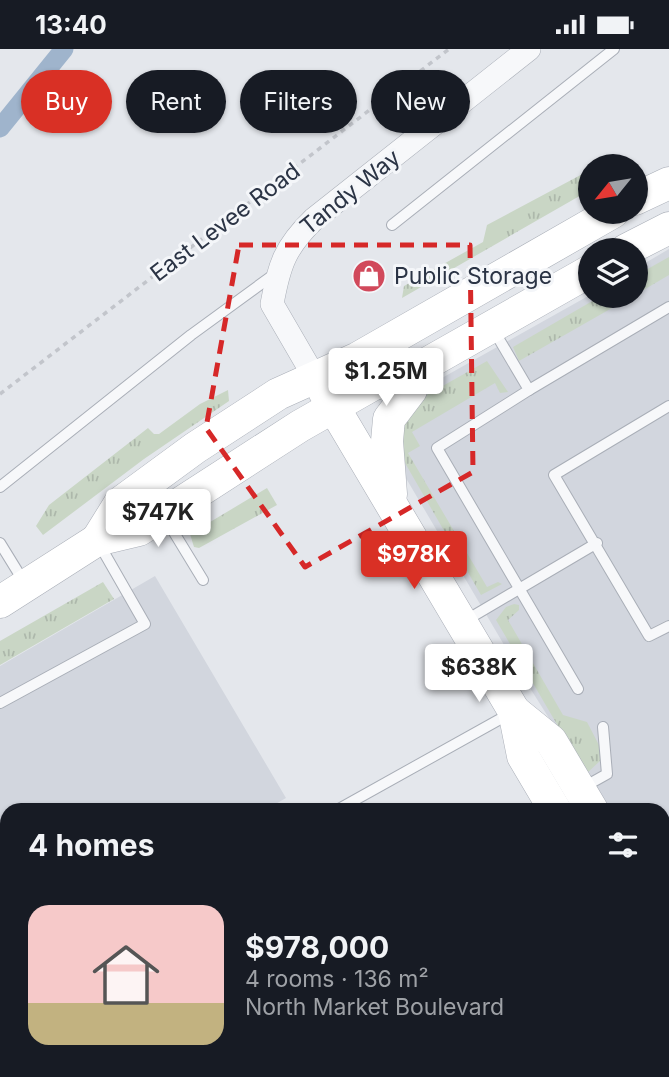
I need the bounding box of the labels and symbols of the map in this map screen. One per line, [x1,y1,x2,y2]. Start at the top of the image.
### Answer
street label: Tandy Way [294,143,406,241]
north arrow [578,154,648,224]
street label: East Levee Road [145,157,305,287]
shop icon: Public Storage [350,257,388,295]
place label: Public Storage [394,262,552,290]
pin: $1.25M [329,349,443,408]
pin: $747K [109,489,207,549]
pin: $978K [365,531,463,591]
pin: $638K [430,645,528,704]

